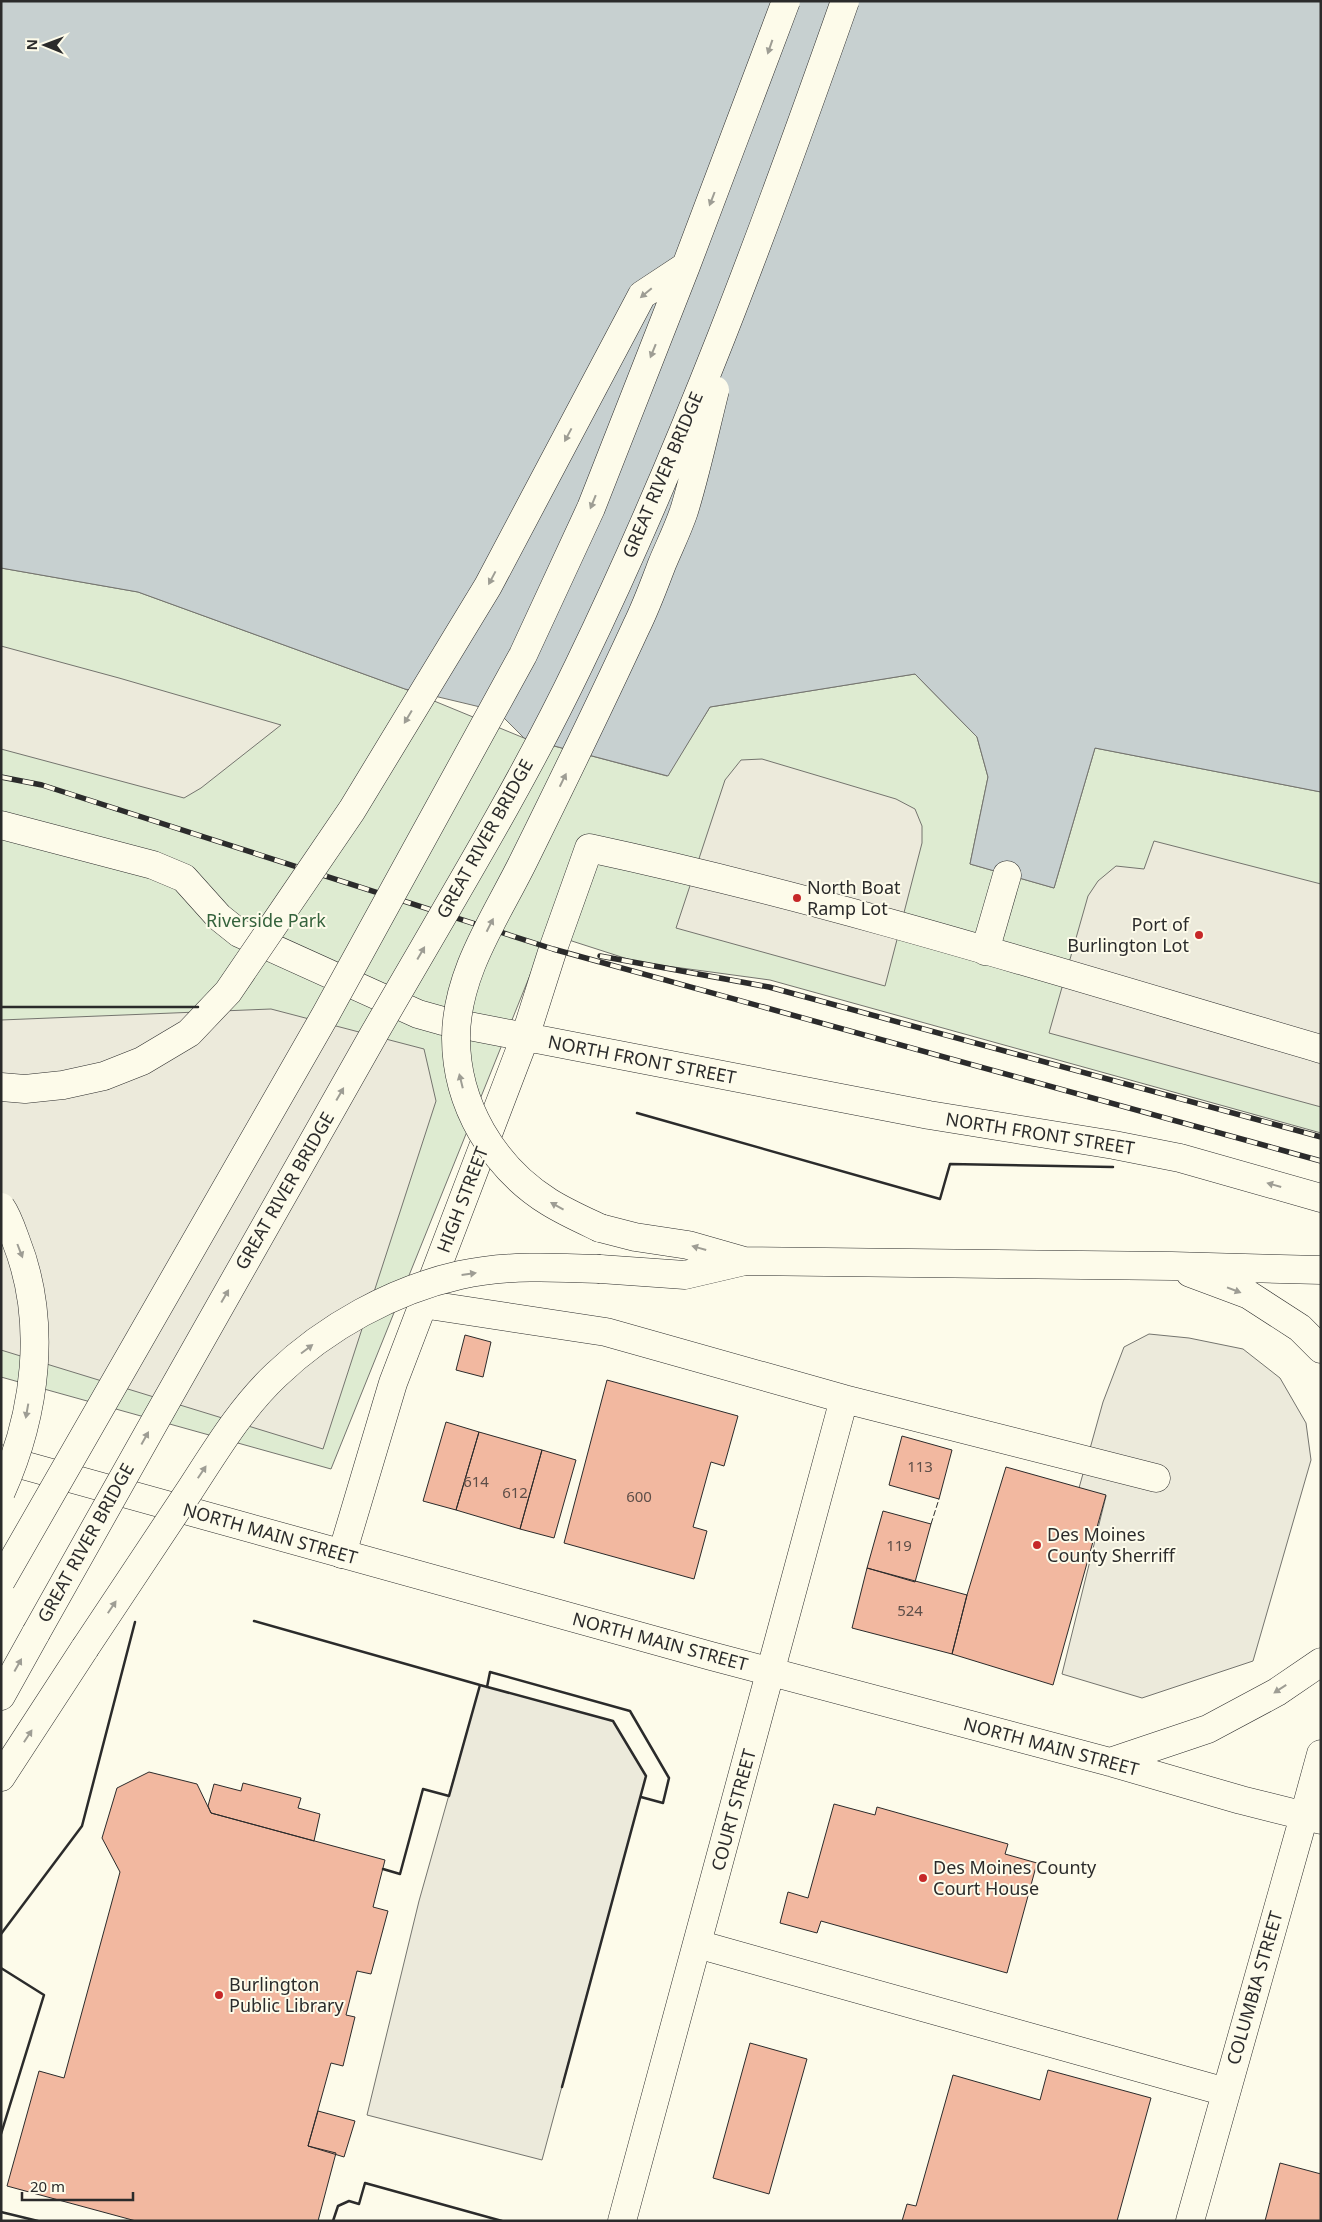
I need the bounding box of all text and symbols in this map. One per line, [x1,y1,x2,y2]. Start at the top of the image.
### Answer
north arrow [20,20,70,70]
text: N [22,39,41,51]
one-way arrow [765,40,773,55]
one-way arrow [708,192,716,207]
one-way arrow [640,288,653,299]
one-way arrow [649,344,657,359]
street label: GREAT RIVER BRIDGE [616,388,708,561]
one-way arrow [564,427,572,442]
one-way arrow [589,495,597,510]
one-way arrow [488,571,496,585]
one-way arrow [403,711,413,724]
street label: GREAT RIVER BRIDGE [430,755,538,922]
one-way arrow [559,773,567,787]
place label: North Boat Ramp Lot [807,875,901,920]
marker: North Boat Ramp Lot [791,892,803,904]
park label: Riverside Park [206,908,326,932]
place label: Port of Burlington Lot [1067,912,1190,957]
one-way arrow [486,918,494,933]
marker: Port of Burlington Lot [1193,929,1205,941]
one-way arrow [416,947,425,960]
street label: NORTH FRONT STREET [546,1029,738,1089]
one-way arrow [457,1073,465,1088]
one-way arrow [336,1087,344,1102]
street label: NORTH FRONT STREET [944,1106,1136,1160]
street label: GREAT RIVER BRIDGE [229,1107,339,1274]
street label: HIGH STREET [431,1143,493,1256]
one-way arrow [1266,1180,1281,1188]
one-way arrow [550,1202,563,1211]
one-way arrow [691,1243,706,1251]
one-way arrow [17,1244,25,1259]
one-way arrow [461,1270,477,1278]
one-way arrow [1227,1286,1242,1294]
one-way arrow [221,1289,229,1304]
one-way arrow [300,1344,313,1355]
one-way arrow [22,1404,30,1420]
one-way arrow [141,1431,149,1445]
house number: 113 [907,1456,933,1476]
street label: GREAT RIVER BRIDGE [31,1459,139,1626]
one-way arrow [197,1465,207,1478]
house number: 614 [463,1471,489,1491]
house number: 612 [502,1482,528,1502]
house number: 600 [626,1486,652,1506]
street label: NORTH MAIN STREET [180,1497,360,1569]
place label: Des Moines County Sherriff [1047,1522,1177,1567]
house number: 119 [886,1535,912,1555]
marker: Des Moines County Sherriff [1031,1539,1043,1551]
one-way arrow [107,1600,117,1614]
house number: 524 [897,1600,923,1620]
street label: NORTH MAIN STREET [570,1606,750,1676]
one-way arrow [14,1658,23,1671]
one-way arrow [1274,1685,1287,1694]
street label: NORTH MAIN STREET [961,1711,1141,1781]
one-way arrow [23,1729,33,1743]
street label: COURT STREET [705,1746,761,1873]
place label: Des Moines County Court House [933,1855,1097,1900]
marker: Des Moines County Court House [917,1872,929,1884]
street label: COLUMBIA STREET [1221,1908,1287,2067]
place label: Burlington Public Library [229,1972,344,2017]
marker: Burlington Public Library [213,1989,225,2001]
scale bar [22,2170,134,2202]
text: 20 m [30,2176,65,2196]

